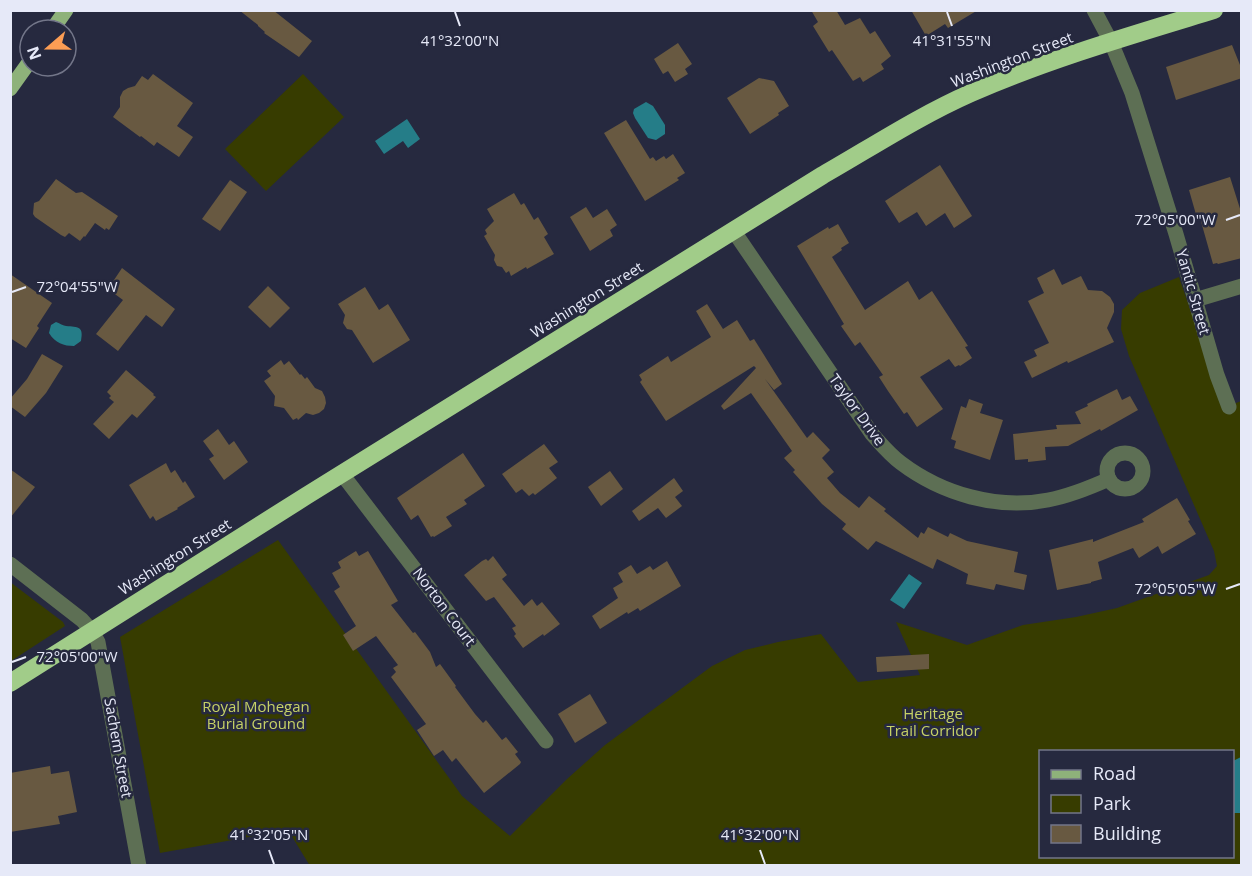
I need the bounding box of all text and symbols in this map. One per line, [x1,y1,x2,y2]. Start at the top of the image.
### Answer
north arrow [18,18,78,78]
street label: Washington Street [948,27,1075,92]
text: 41°32'00"N [421,30,499,50]
text: 41°31'55"N [913,30,991,50]
text: N [21,43,46,63]
text: 72°05'00"W [1135,209,1216,229]
street label: Yantic Street [1172,247,1216,337]
street label: Washington Street [526,256,646,342]
text: 72°04'55"W [37,276,118,296]
street label: Taylor Drive [825,370,890,449]
street label: Washington Street [114,513,234,599]
street label: Norton Court [409,563,481,650]
text: 72°05'05"W [1135,578,1216,598]
text: 72°05'00"W [37,646,118,666]
street label: Sachem Street [100,696,138,799]
park label: Royal Mohegan Burial Ground [202,696,310,733]
park label: Heritage Trail Corridor [886,703,980,740]
legend [1039,750,1234,858]
text: Road [1093,761,1136,785]
text: Park [1093,791,1131,815]
text: Building [1093,821,1161,845]
text: 41°32'05"N [230,824,308,844]
text: 41°32'00"N [721,824,799,844]

